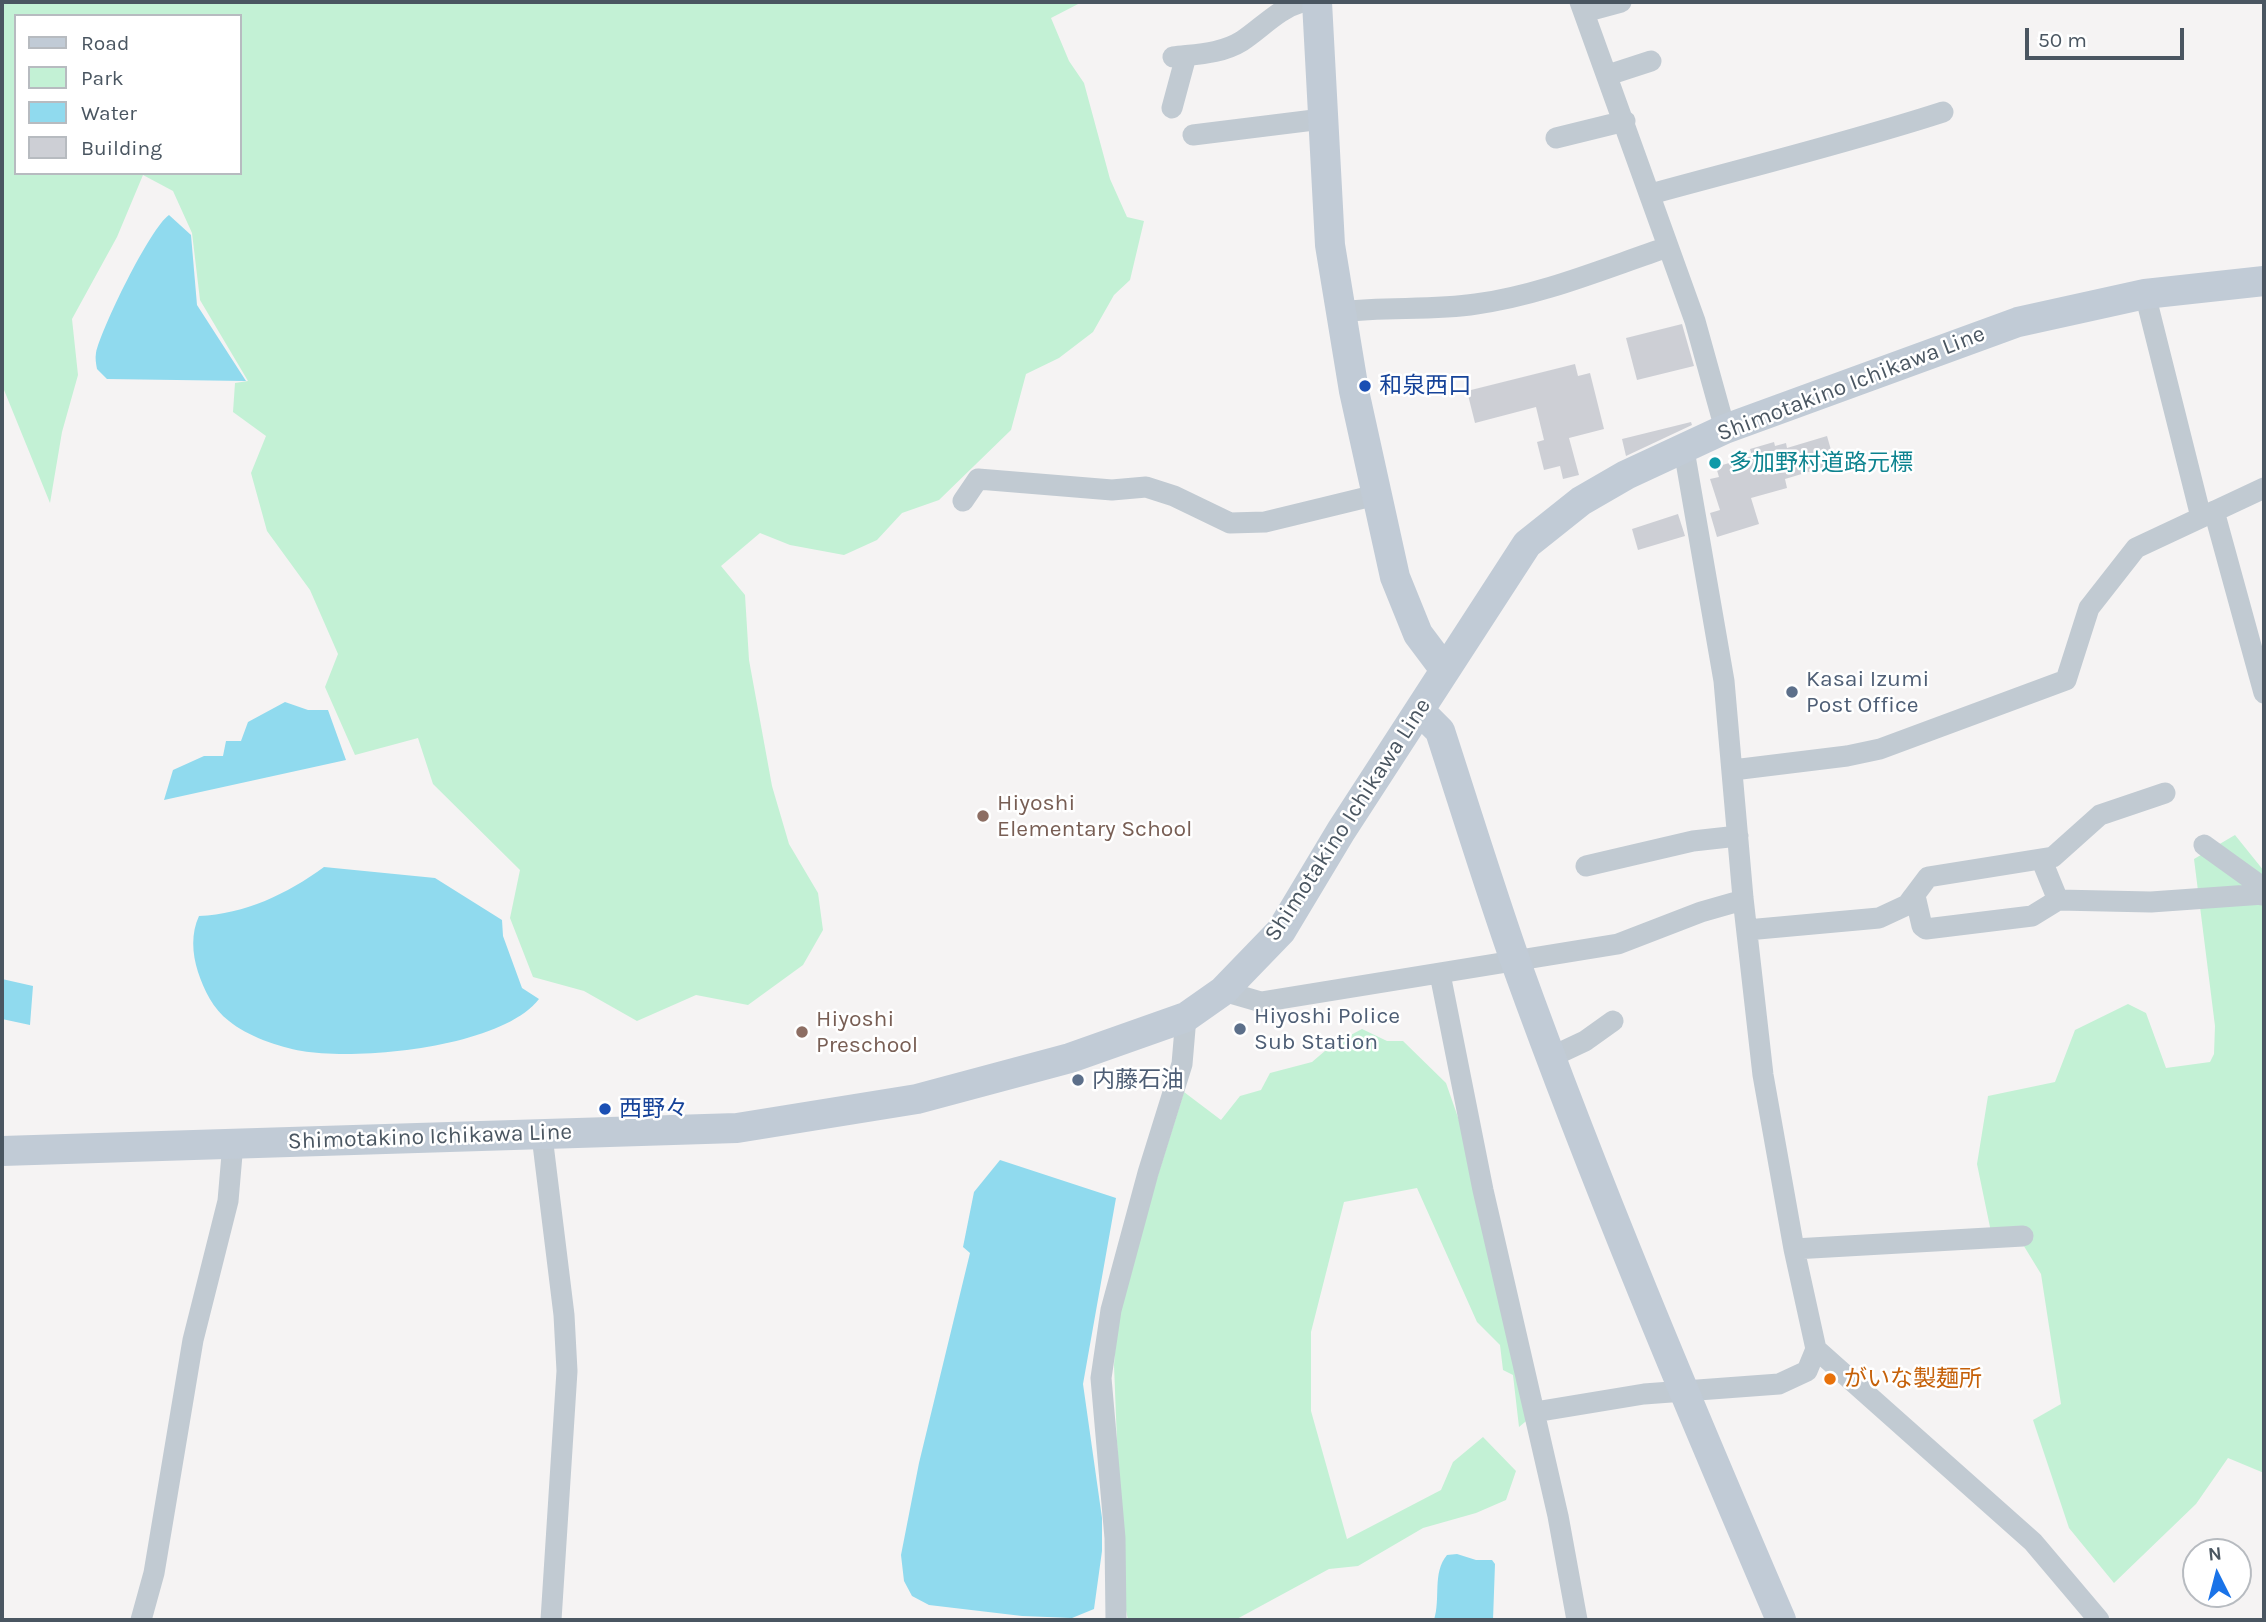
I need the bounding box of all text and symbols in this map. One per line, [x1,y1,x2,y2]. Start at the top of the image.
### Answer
legend [14,14,242,175]
scale bar [2028,14,2187,58]
text: 50 m [2038,28,2087,52]
text: Road [81,31,129,55]
text: Park [81,66,124,90]
text: Water [81,101,137,125]
text: Building [81,136,162,160]
street label: Shimotakino Ichikawa Line [1713,320,1989,448]
place label: 和泉西口 [1379,372,1471,400]
marker: 和泉西口 [1357,378,1373,394]
place label: 多加野村道路元標 [1729,449,1913,477]
marker: 多加野村道路元標 [1707,455,1723,471]
place label: Kasai Izumi Post Office [1806,665,1929,719]
marker: Kasai Izumi Post Office [1784,684,1800,700]
street label: Shimotakino Ichikawa Line [1259,693,1437,947]
place label: Hiyoshi Elementary School [997,789,1192,843]
marker: Hiyoshi Elementary School [975,808,991,824]
place label: Hiyoshi Police Sub Station [1254,1002,1400,1056]
place label: Hiyoshi Preschool [816,1005,918,1059]
marker: Hiyoshi Police Sub Station [1232,1021,1248,1037]
marker: Hiyoshi Preschool [794,1024,810,1040]
place label: 内藤石油 [1092,1066,1184,1094]
marker: 内藤石油 [1070,1072,1086,1088]
place label: 西野々 [619,1095,688,1123]
marker: 西野々 [597,1101,613,1117]
street label: Shimotakino Ichikawa Line [287,1118,573,1156]
place label: がいな製麺所 [1844,1365,1982,1393]
marker: がいな製麺所 [1822,1371,1838,1387]
north arrow [2182,1538,2252,1608]
text: N [2207,1542,2223,1566]

